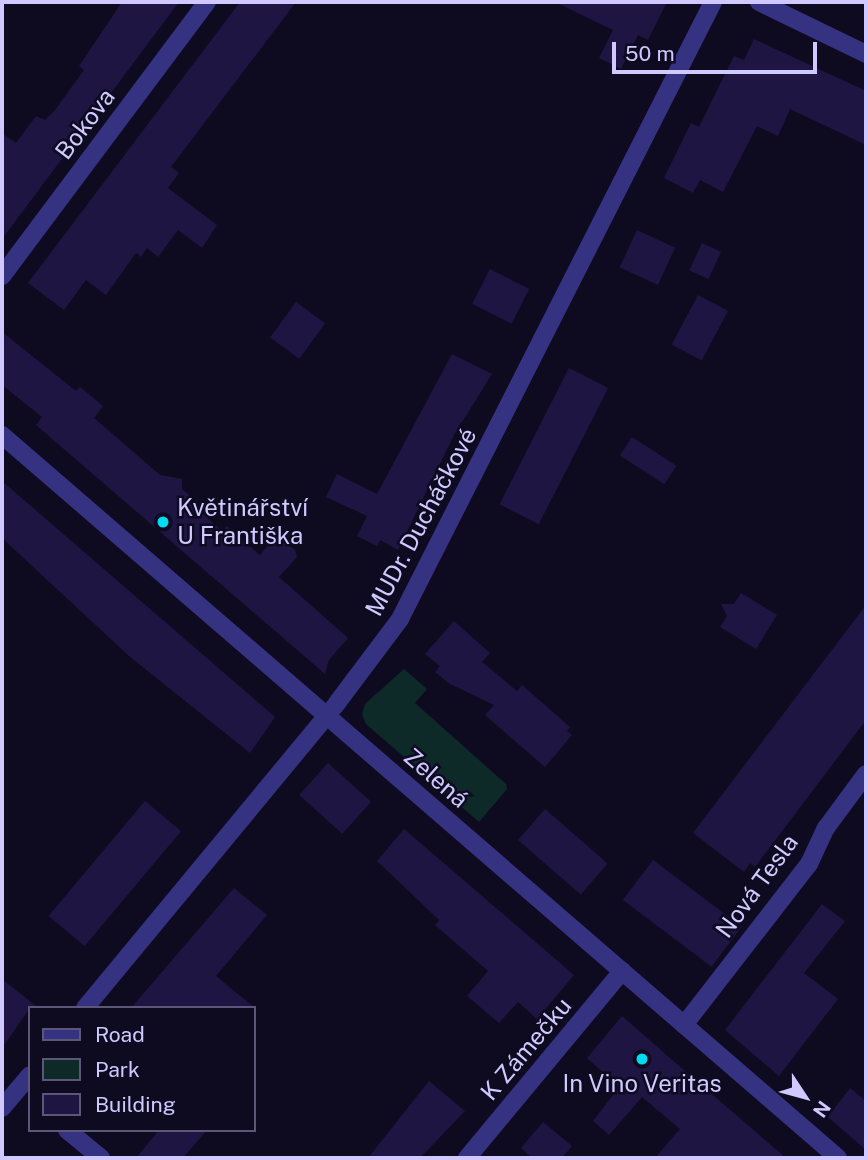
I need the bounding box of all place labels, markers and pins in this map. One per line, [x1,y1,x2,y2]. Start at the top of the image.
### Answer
place label: Květinářství U Františka [177,494,308,550]
marker: Květinářství U Františka [155,514,171,530]
marker: In Vino Veritas [634,1051,650,1067]
place label: In Vino Veritas [562,1070,722,1098]

